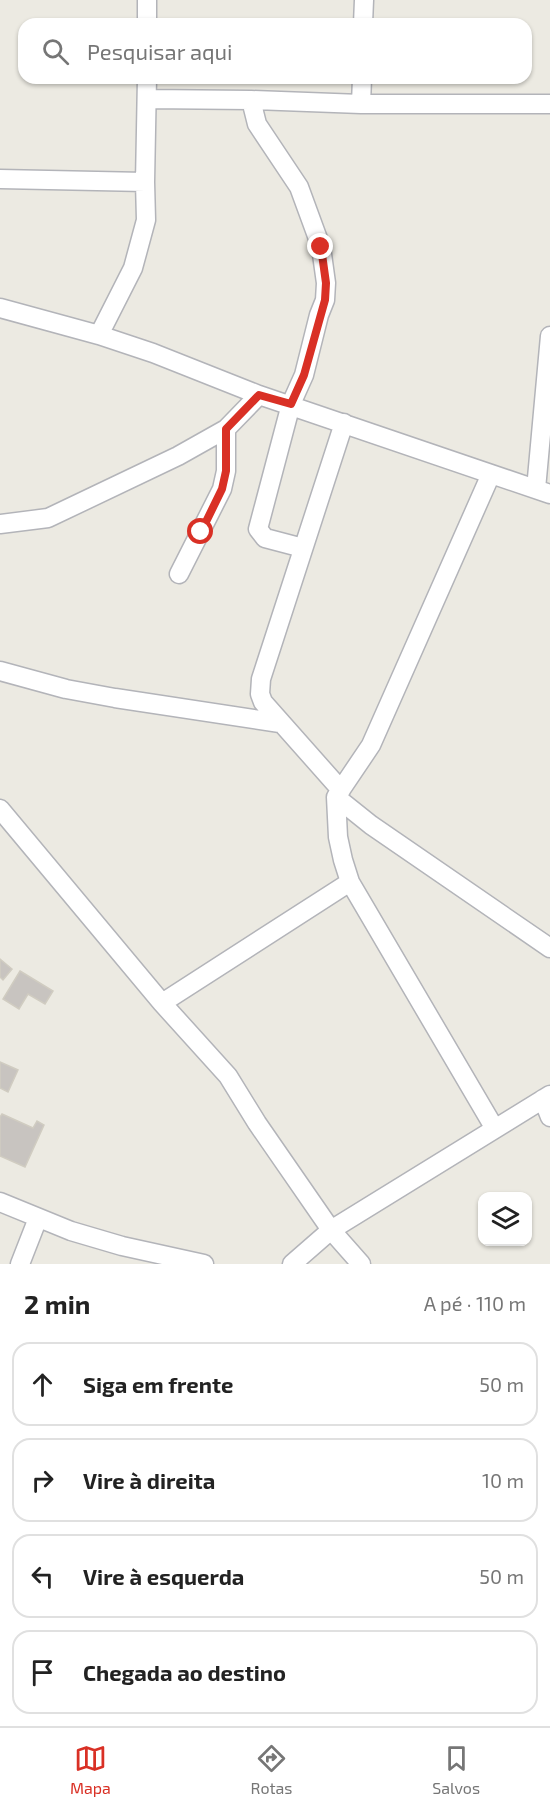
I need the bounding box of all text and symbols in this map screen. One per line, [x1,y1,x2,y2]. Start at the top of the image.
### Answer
search box [18,18,532,84]
icon: search [39,35,72,68]
text: Pesquisar aqui [87,38,233,64]
route end [307,233,333,259]
route start [187,518,213,544]
map controls [478,1192,532,1246]
button: layers [478,1192,532,1246]
text: 2 min [24,1288,90,1319]
text: A pé · 110 m [424,1291,526,1315]
icon: ahead [26,1368,59,1401]
text: Siga em frente [83,1371,233,1397]
text: 50 m [479,1372,524,1396]
icon: right [26,1464,59,1497]
text: Vire à direita [83,1467,215,1493]
text: 10 m [482,1468,524,1492]
icon: left [26,1560,59,1593]
text: Vire à esquerda [83,1563,244,1589]
text: 50 m [479,1564,524,1588]
icon: arrive [26,1656,59,1689]
text: Chegada ao destino [83,1659,286,1685]
tab: Mapa [70,1742,111,1797]
tab: Rotas [251,1742,293,1797]
tab: Salvos [432,1742,480,1797]

